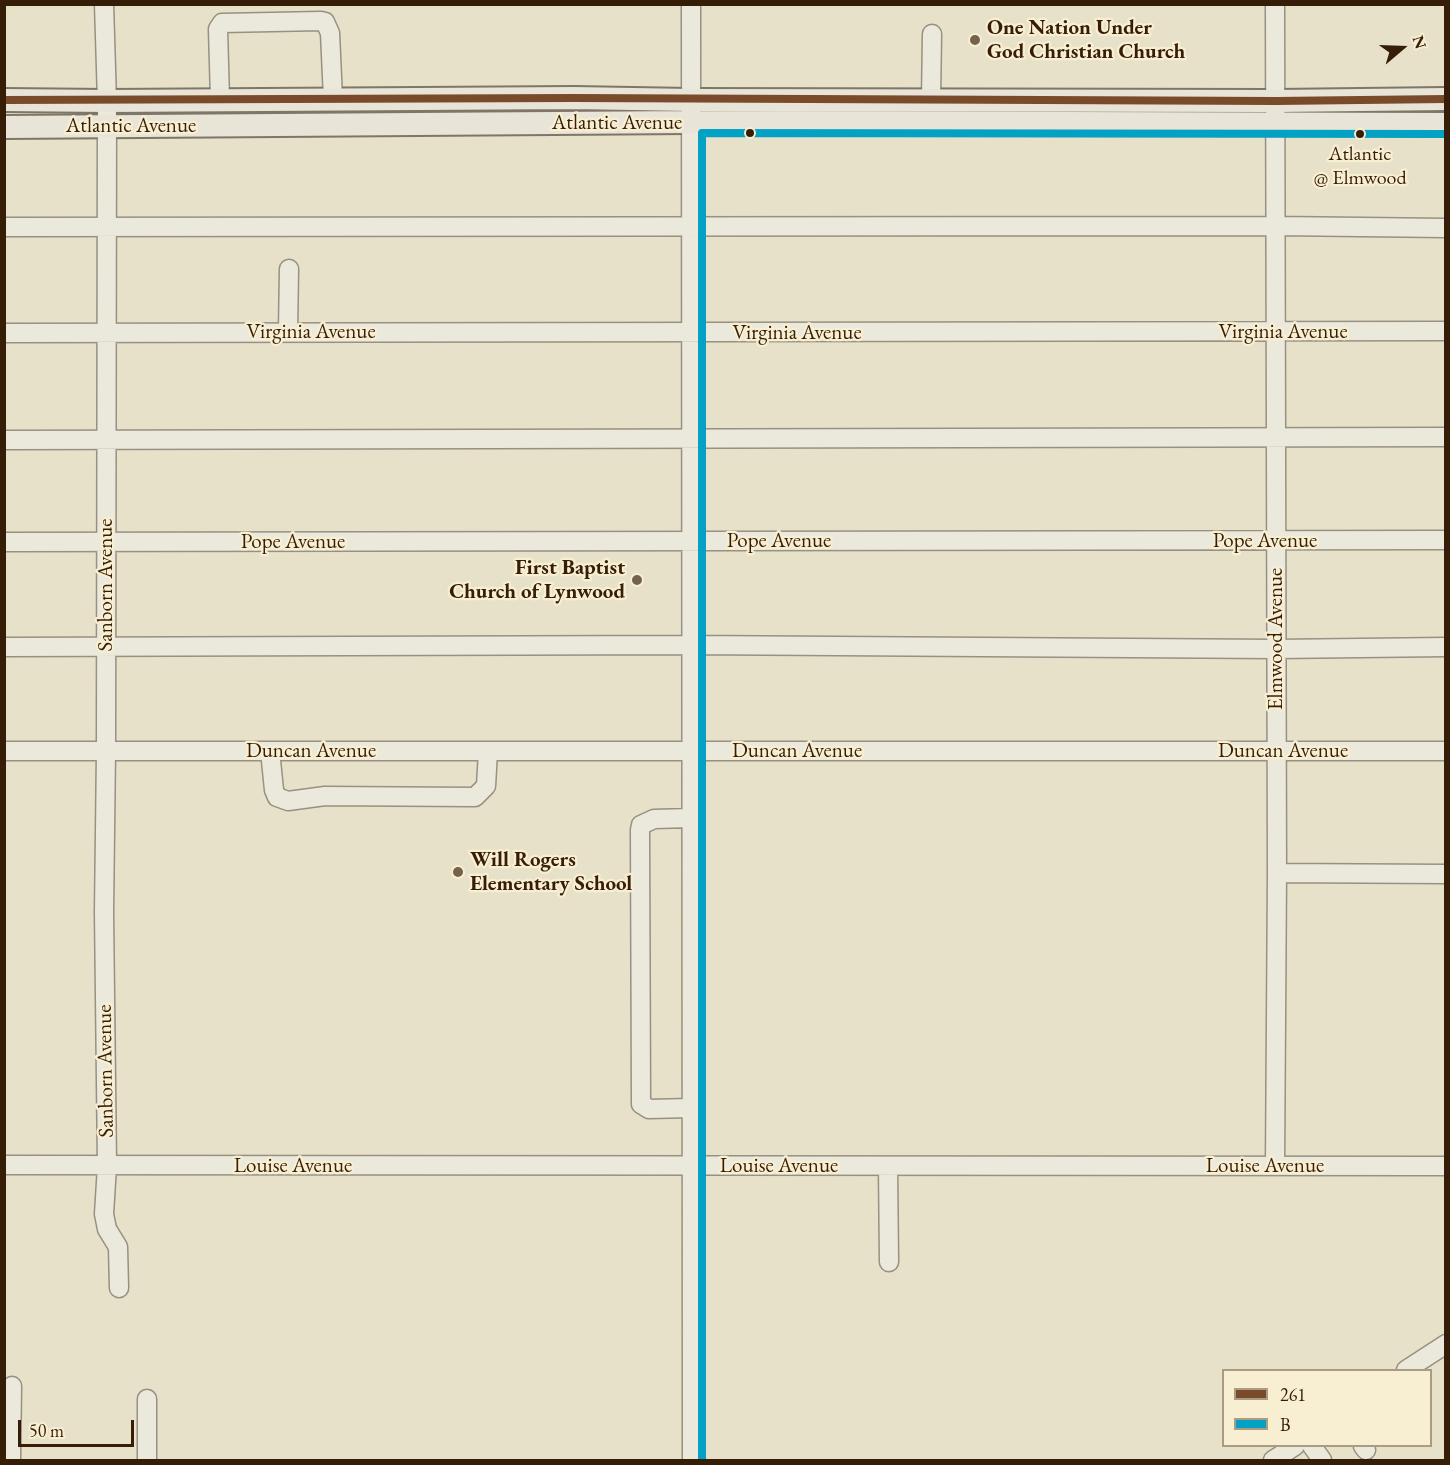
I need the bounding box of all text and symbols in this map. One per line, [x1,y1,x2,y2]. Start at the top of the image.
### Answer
place label: One Nation Under God Christian Church [987,15,1185,65]
north arrow [1372,18,1432,78]
text: N [1407,32,1432,52]
marker: One Nation Under God Christian Church [968,33,982,47]
street label: Atlantic Avenue [552,110,682,136]
street label: Atlantic Avenue [66,113,196,139]
unlabelled marker [744,127,756,139]
marker: Atlantic @ Elmwood [1354,128,1366,140]
place label: Atlantic @ Elmwood [1313,143,1407,190]
street label: Virginia Avenue [246,319,376,345]
street label: Virginia Avenue [1218,319,1348,345]
street label: Virginia Avenue [732,320,862,346]
street label: Sanborn Avenue [93,518,119,652]
street label: Pope Avenue [727,528,831,554]
street label: Pope Avenue [1213,528,1317,554]
street label: Pope Avenue [241,529,345,555]
place label: First Baptist Church of Lynwood [449,555,625,605]
street label: Elmwood Avenue [1263,568,1289,710]
marker: First Baptist Church of Lynwood [630,573,644,587]
street label: Duncan Avenue [246,738,376,764]
street label: Duncan Avenue [732,738,862,764]
street label: Duncan Avenue [1218,738,1348,764]
place label: Will Rogers Elementary School [470,847,632,897]
marker: Will Rogers Elementary School [451,865,465,879]
street label: Sanborn Avenue [92,1004,120,1138]
street label: Louise Avenue [234,1153,352,1179]
street label: Louise Avenue [720,1153,838,1179]
street label: Louise Avenue [1206,1153,1324,1179]
legend [1222,1369,1432,1447]
text: 261 [1280,1383,1306,1406]
scale bar [21,1408,136,1446]
text: B [1280,1413,1291,1436]
text: 50 m [29,1419,64,1442]

